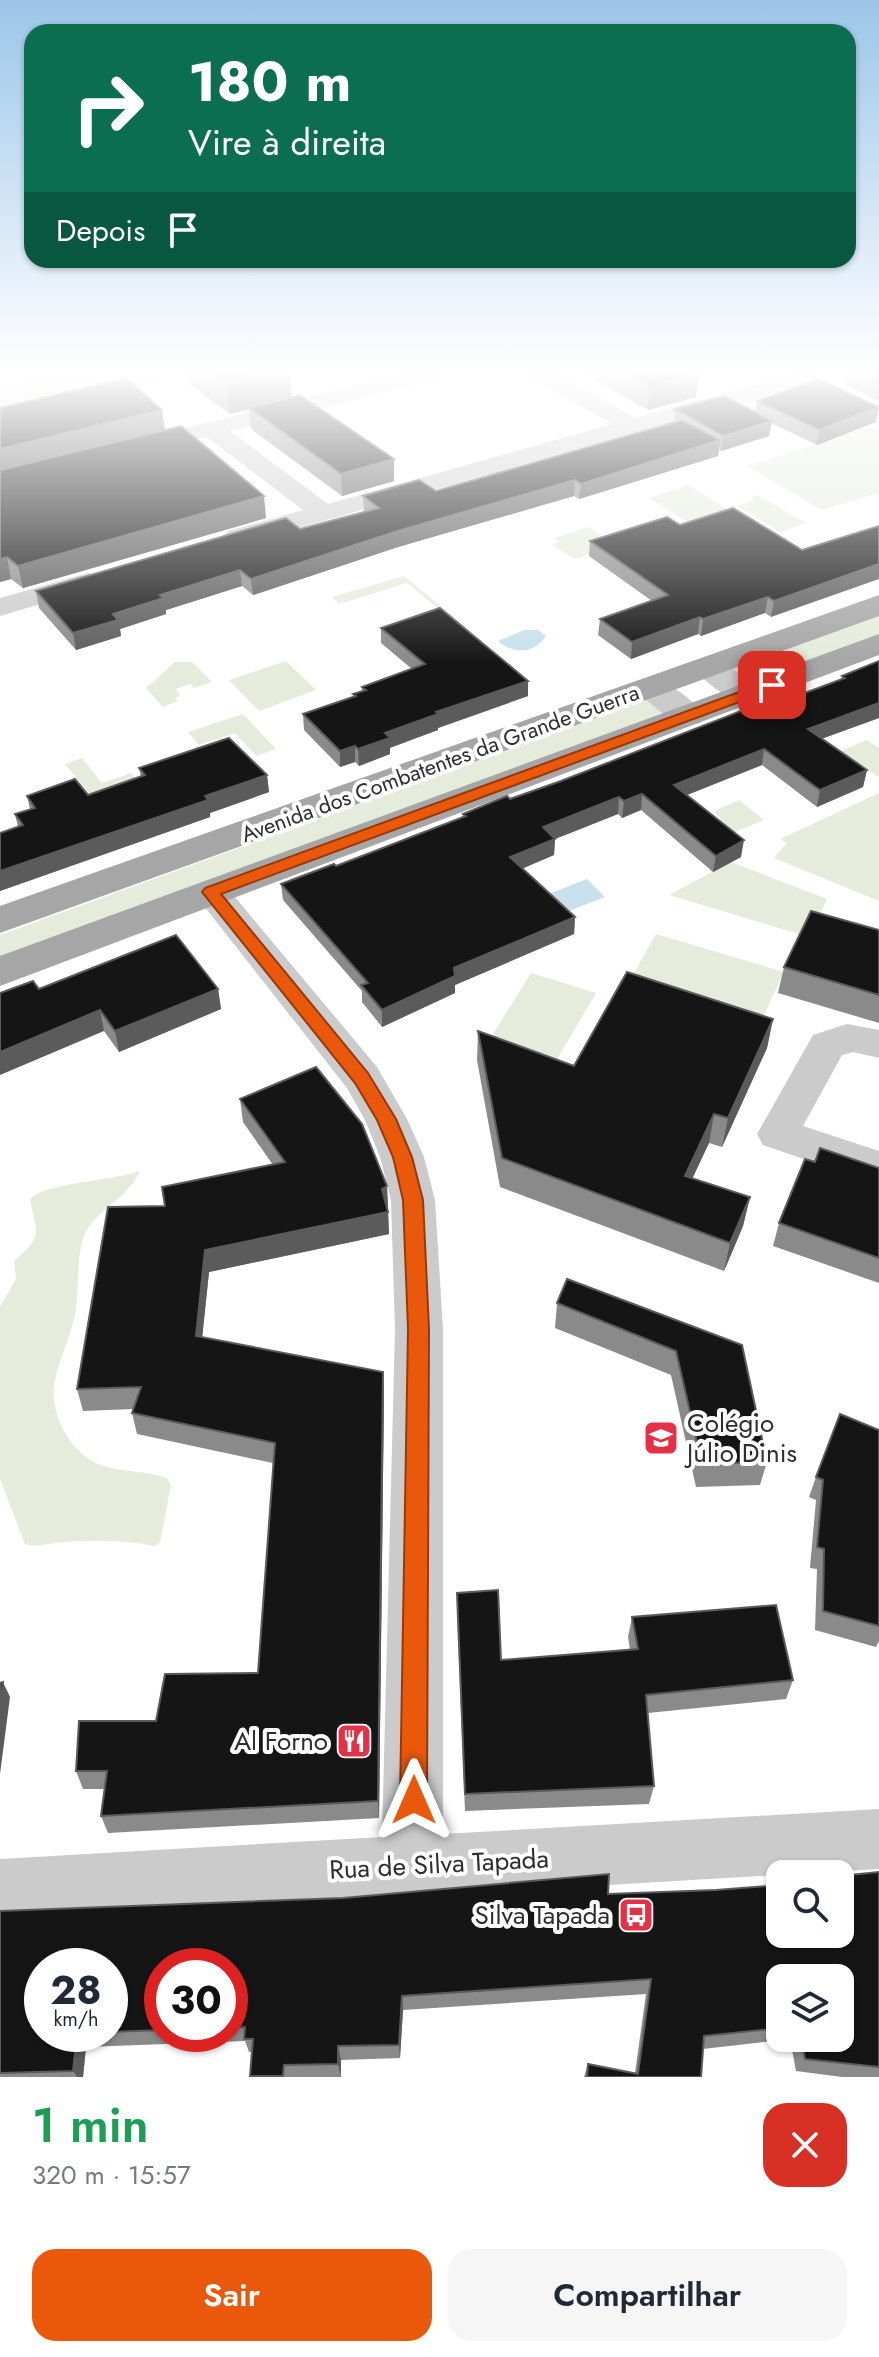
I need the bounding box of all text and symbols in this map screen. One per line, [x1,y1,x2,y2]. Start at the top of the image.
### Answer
text: 180 m [188,41,351,122]
icon: right [56,56,160,160]
text: Vire à direita [188,116,386,168]
icon: arrive [161,208,205,252]
text: Depois [56,209,145,252]
pin [738,651,806,719]
icon: arrive [750,663,794,707]
street label: Avenida dos Combatentes da Grande Guerra [237,676,643,850]
place label: Colégio Júlio Dinis [684,1404,797,1472]
school or university icon: Colégio Júlio Dinis [642,1419,680,1457]
place label: Al Forno [234,1722,328,1760]
restaurant icon: Al Forno [335,1722,373,1760]
position arrow [372,1758,456,1842]
street label: Rua de Silva Tapada [328,1839,550,1889]
map controls [766,1860,854,2052]
button: search [766,1860,854,1948]
place label: Silva Tapada [475,1896,610,1934]
bus stop icon: Silva Tapada [617,1896,655,1934]
speed limit sign: 30 [144,1948,248,2052]
text: 28 [50,1961,102,2019]
button: layers [766,1964,854,2052]
text: km/h [53,2005,99,2034]
text: 1 min [32,2091,149,2160]
button: close [763,2103,847,2187]
text: 320 m · 15:57 [32,2156,191,2194]
button: Sair [32,2249,432,2341]
button: Compartilhar [448,2249,847,2341]

